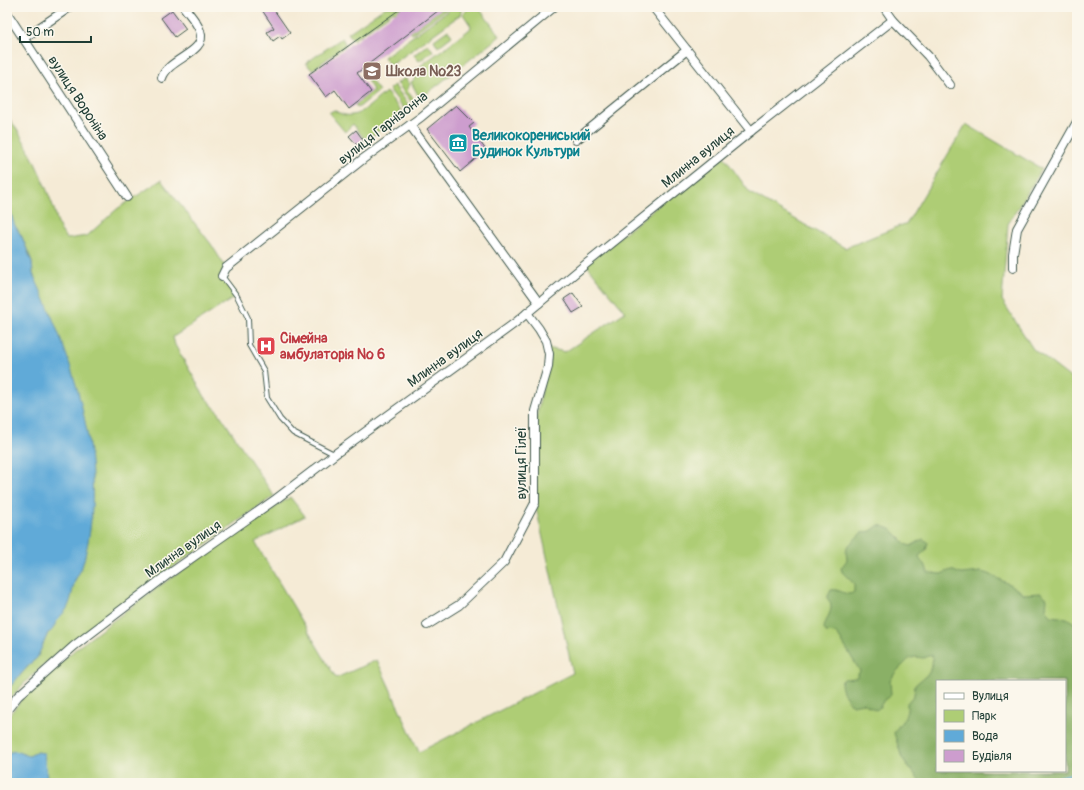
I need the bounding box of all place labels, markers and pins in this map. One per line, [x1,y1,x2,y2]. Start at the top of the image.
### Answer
school or university icon: Школа №23 [361,60,383,82]
place label: Школа №23 [385,63,461,80]
place label: Великокорениський Будинок Культури [472,127,591,160]
museum icon: Великокорениський Будинок Культури [447,132,469,154]
place label: Сімейна амбулаторія № 6 [280,330,385,363]
hospital icon: Сімейна амбулаторія № 6 [255,335,277,357]

